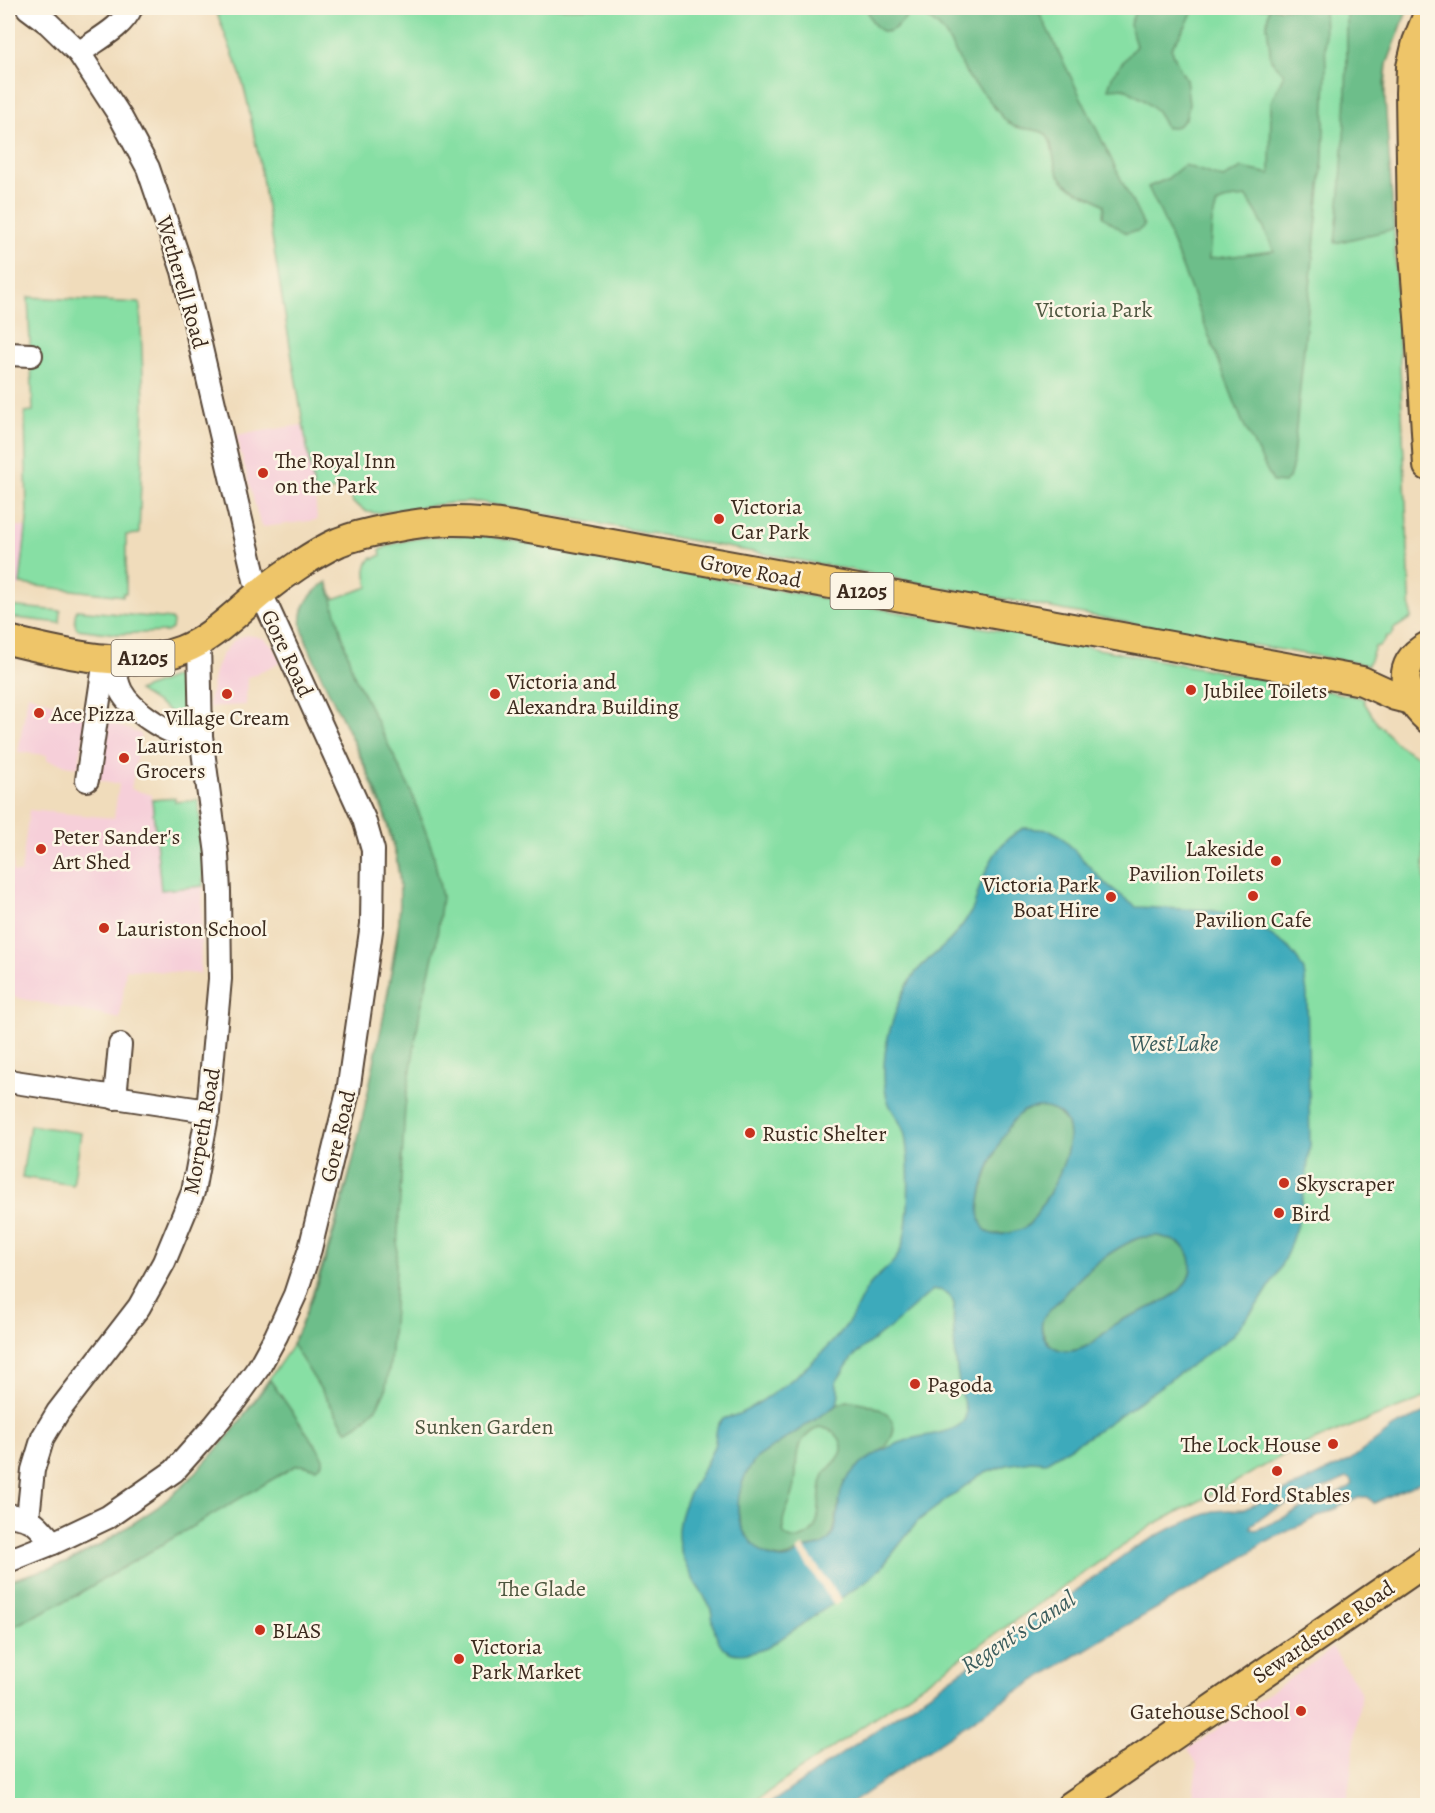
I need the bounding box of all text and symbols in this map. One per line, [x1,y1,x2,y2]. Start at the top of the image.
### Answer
street label: Wetherell Road [149,212,215,352]
park label: Victoria Park [1035,295,1152,325]
place label: The Royal Inn on the Park [275,446,396,501]
marker: The Royal Inn on the Park [256,466,270,480]
place label: Victoria Car Park [730,492,809,547]
marker: Victoria Car Park [712,512,726,526]
street label: Grove Road [698,546,804,596]
road number: A1205 [830,573,894,609]
street label: Gore Road [254,605,321,702]
road number: A1205 [112,640,174,676]
place label: Victoria and Alexandra Building [506,667,679,722]
place label: Jubilee Toilets [1203,676,1327,706]
marker: Jubilee Toilets [1184,683,1198,697]
marker: Village Cream [220,687,234,701]
marker: Victoria and Alexandra Building [488,687,502,701]
place label: Ace Pizza [50,699,136,729]
place label: Village Cream [164,703,289,733]
marker: Ace Pizza [32,706,46,720]
place label: Lauriston Grocers [136,731,223,786]
marker: Lauriston Grocers [117,751,131,765]
place label: Peter Sander's Art Shed [52,822,180,877]
place label: Lakeside Pavilion Toilets [1128,834,1264,889]
marker: Peter Sander's Art Shed [34,842,48,856]
marker: Lakeside Pavilion Toilets [1269,854,1283,868]
place label: Victoria Park Boat Hire [981,870,1099,925]
marker: Pavilion Cafe [1246,889,1260,903]
marker: Victoria Park Boat Hire [1104,890,1118,904]
place label: Pavilion Cafe [1194,905,1312,935]
place label: Lauriston School [116,914,267,944]
marker: Lauriston School [97,921,111,935]
water label: West Lake [1130,1027,1219,1059]
street label: Morpeth Road [176,1065,228,1197]
street label: Gore Road [313,1087,363,1185]
place label: Rustic Shelter [762,1119,887,1149]
marker: Rustic Shelter [743,1126,757,1140]
place label: Skyscraper [1296,1169,1395,1199]
marker: Skyscraper [1277,1176,1291,1190]
place label: Bird [1291,1199,1330,1229]
marker: Bird [1272,1206,1286,1220]
place label: Pagoda [927,1370,994,1400]
marker: Pagoda [908,1377,922,1391]
park label: Sunken Garden [414,1412,554,1442]
place label: The Lock House [1181,1430,1321,1460]
marker: The Lock House [1326,1437,1340,1451]
marker: Old Ford Stables [1270,1464,1284,1478]
place label: Old Ford Stables [1204,1480,1350,1510]
street label: Sewardstone Road [1247,1573,1401,1691]
park label: The Glade [498,1574,586,1604]
water label: Regent's Canal [954,1583,1082,1681]
place label: BLAS [272,1616,321,1646]
marker: BLAS [253,1623,267,1637]
place label: Victoria Park Market [470,1632,581,1687]
marker: Victoria Park Market [452,1652,466,1666]
place label: Gatehouse School [1130,1697,1289,1727]
marker: Gatehouse School [1294,1704,1308,1718]

